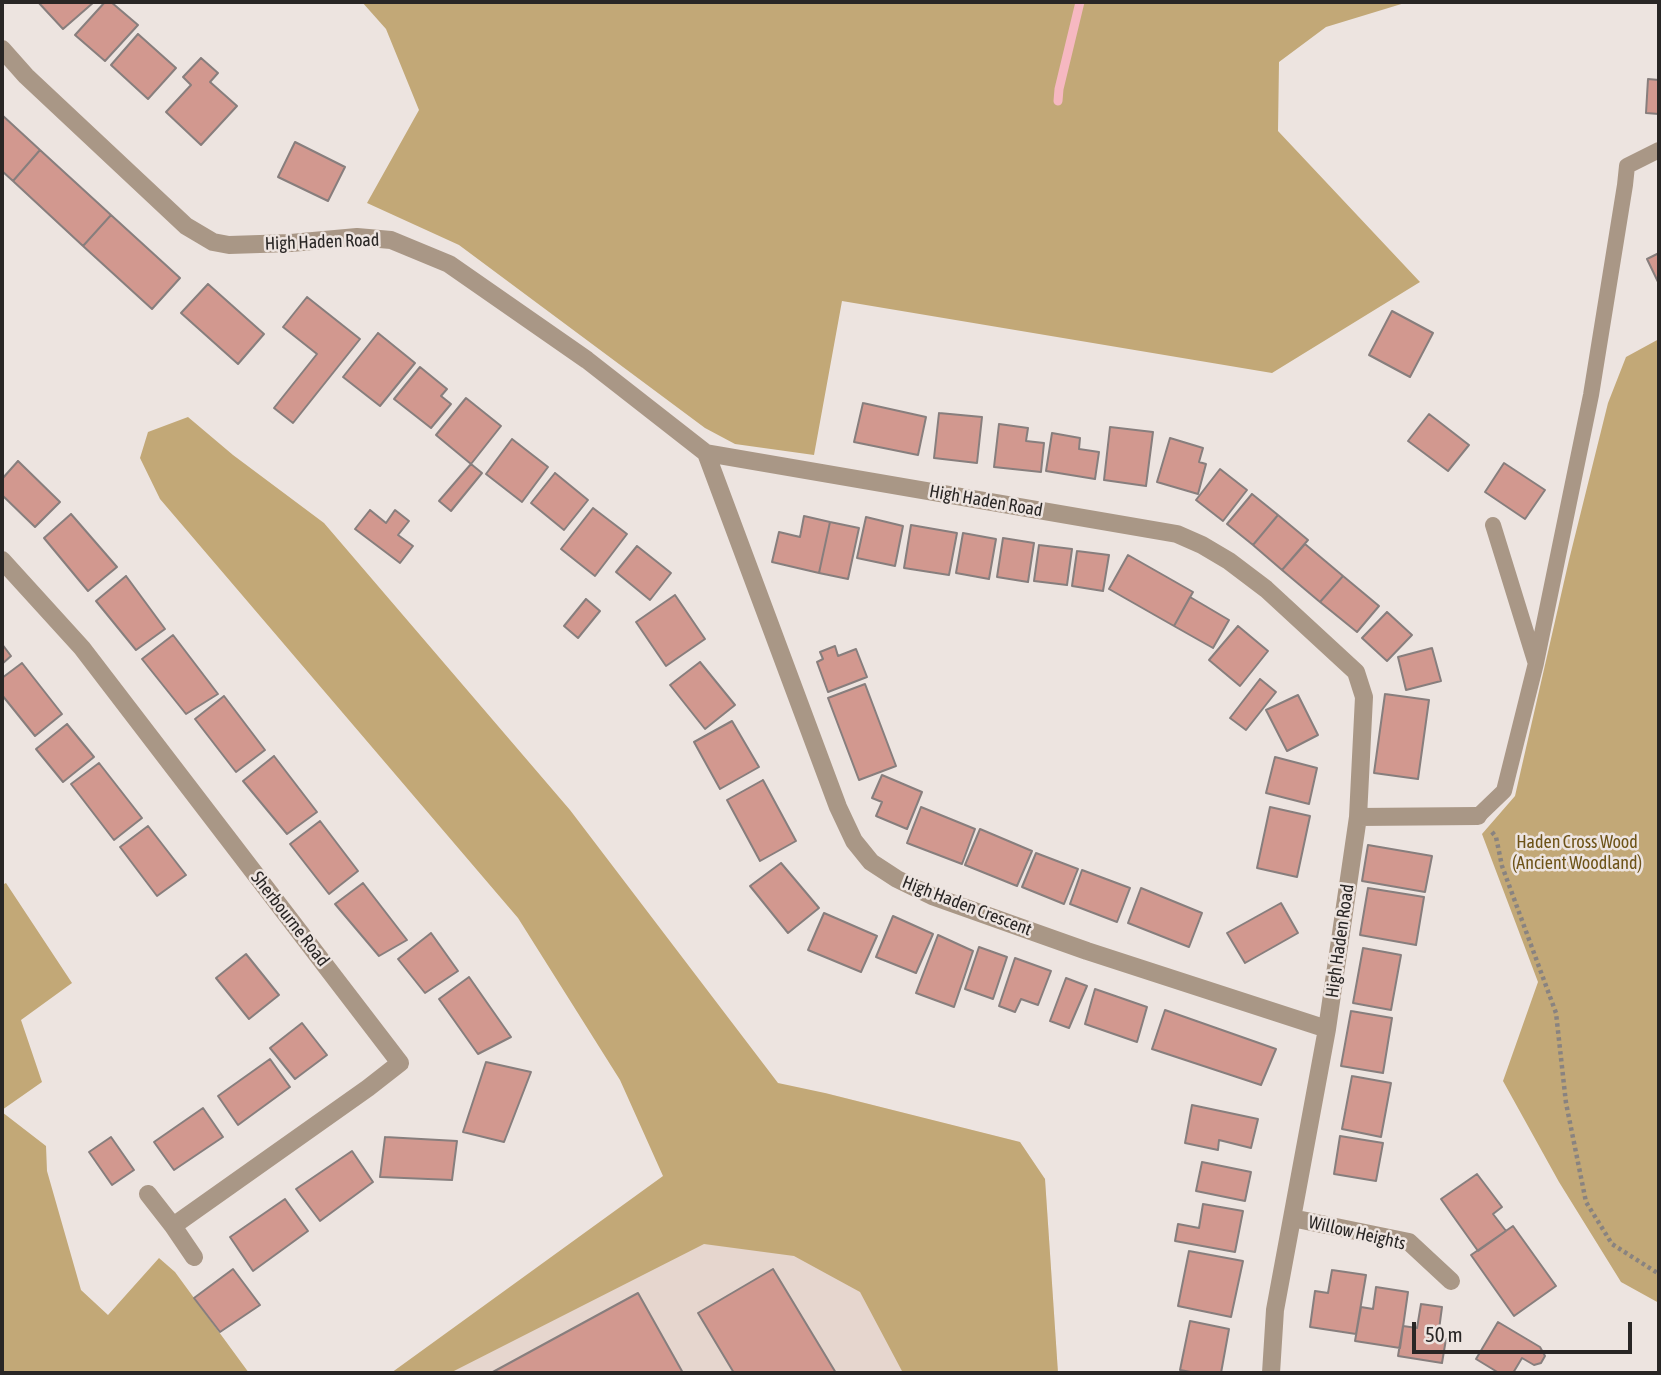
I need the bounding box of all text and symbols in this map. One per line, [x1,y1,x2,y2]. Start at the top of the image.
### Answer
street label: High Haden Road [264,229,380,255]
street label: High Haden Road [928,480,1044,522]
park label: Haden Cross Wood (Ancient Woodland) [1512,831,1642,874]
street label: Sherbourne Road [246,867,334,971]
street label: High Haden Crescent [899,871,1035,941]
street label: High Haden Road [1321,883,1359,999]
street label: Willow Heights [1306,1211,1408,1255]
scale bar [1416,1308,1636,1352]
text: 50 m [1425,1322,1463,1346]

